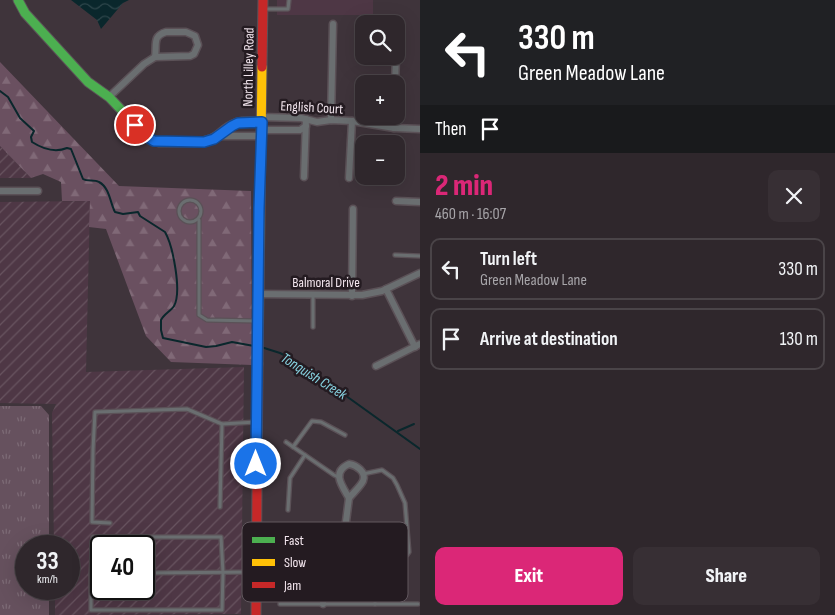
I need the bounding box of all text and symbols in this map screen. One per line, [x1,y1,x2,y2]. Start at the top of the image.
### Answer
map controls [355,15,405,185]
button: search [355,15,405,65]
text: 330 m [518,17,595,60]
icon: left [435,20,500,85]
street label: North Lilley Road [239,27,258,107]
text: Green Meadow Lane [518,60,665,87]
button: + [355,75,405,125]
street label: English Court [280,97,344,118]
pin [114,104,156,146]
icon: arrive [121,111,149,139]
icon: arrive [476,115,504,143]
text: Then [435,118,466,141]
button: − [355,135,405,185]
text: 2 min [435,168,493,204]
button: close [768,170,820,222]
text: 460 m · 16:07 [435,205,506,224]
text: Turn left [480,248,537,271]
icon: left [437,255,465,283]
text: 330 m [778,258,818,281]
text: Green Meadow Lane [480,271,587,290]
street label: Balmoral Drive [292,274,360,291]
icon: arrive [437,325,465,353]
text: Arrive at destination [480,328,618,351]
text: 130 m [780,328,818,351]
water label: Tonquish Creek [277,349,351,404]
position arrow [229,437,281,489]
legend [242,522,408,602]
text: Fast [284,532,304,549]
speed limit sign: 40 [90,535,155,600]
text: 33 [36,546,59,577]
button: Exit [435,547,623,605]
button: Share [633,547,820,605]
text: Slow [284,554,306,571]
text: km/h [37,572,58,587]
text: Jam [283,577,301,594]

